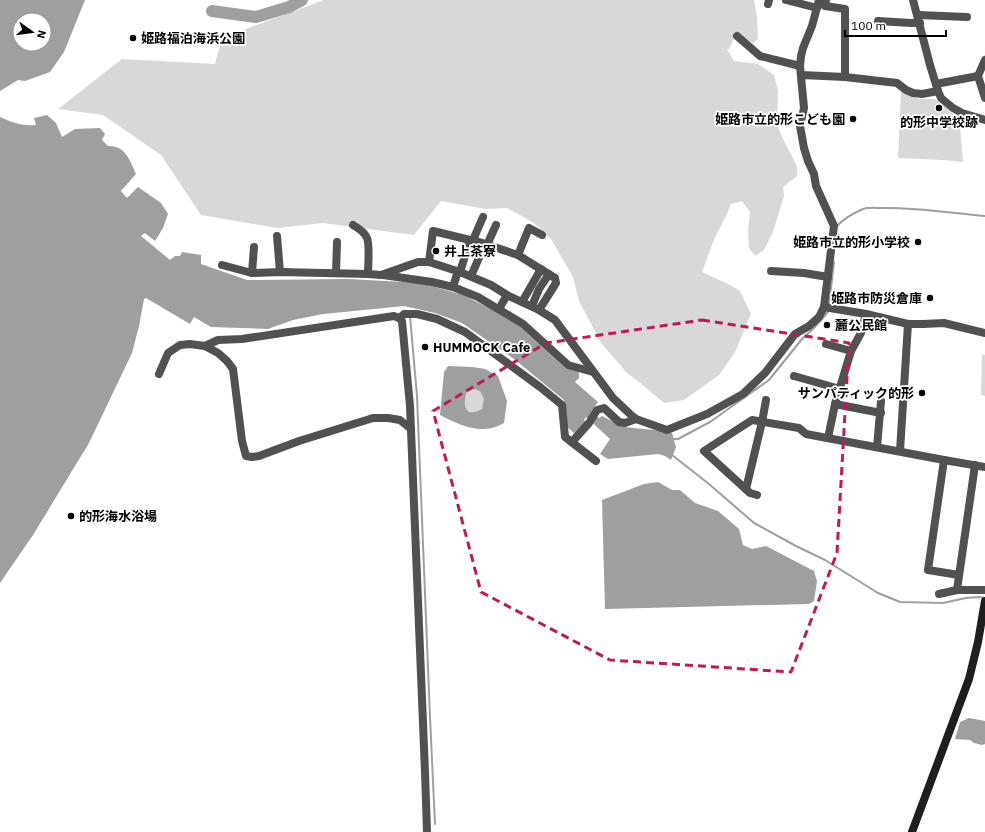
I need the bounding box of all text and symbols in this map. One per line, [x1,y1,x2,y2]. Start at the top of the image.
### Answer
north arrow [12,12,52,52]
scale bar [845,12,946,38]
text: 100 m [851,18,886,33]
text: N [34,29,49,40]
place label: 姫路福泊海浜公園 [141,30,245,47]
marker: 姫路福泊海浜公園 [128,33,138,43]
marker: 的形中学校跡 [934,103,944,113]
place label: 姫路市立的形こども園 [715,111,845,128]
marker: 姫路市立的形こども園 [848,114,858,124]
place label: 的形中学校跡 [900,114,978,131]
place label: 姫路市立的形小学校 [793,234,910,251]
marker: 姫路市立的形小学校 [913,237,923,247]
place label: 井上茶寮 [444,243,496,260]
marker: 井上茶寮 [431,246,441,256]
place label: 姫路市防災倉庫 [831,290,922,307]
marker: 姫路市防災倉庫 [925,293,935,303]
place label: 麓公民館 [835,317,887,334]
marker: 麓公民館 [822,320,832,330]
place label: HUMMOCK Cafe [433,339,530,356]
marker: HUMMOCK Cafe [420,342,430,352]
place label: サンパティック的形 [798,385,914,402]
marker: サンパティック的形 [917,388,927,398]
place label: 的形海水浴場 [79,508,157,525]
marker: 的形海水浴場 [66,511,76,521]

